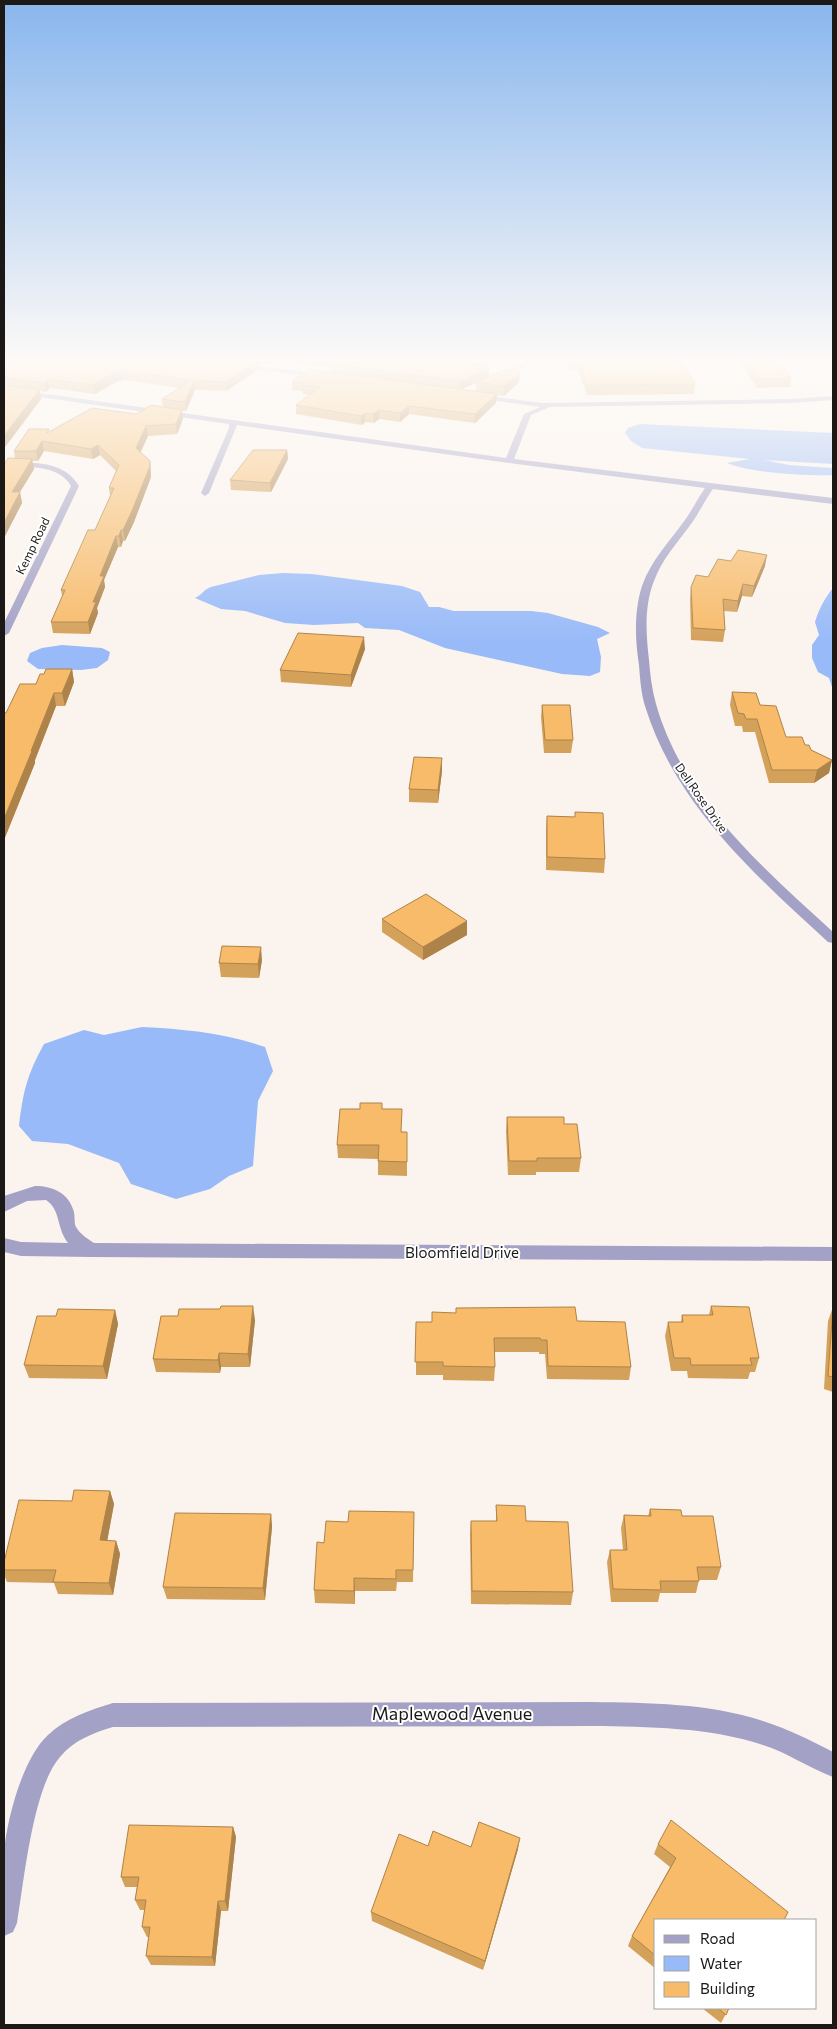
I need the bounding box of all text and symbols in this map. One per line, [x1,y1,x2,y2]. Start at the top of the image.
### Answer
street label: Kemp Road [12,515,52,576]
street label: Dell Rose Drive [673,760,731,835]
street label: Bloomfield Drive [405,1243,519,1261]
street label: Maplewood Avenue [372,1702,532,1724]
legend [654,1919,817,2009]
text: Road [700,1929,735,1947]
text: Water [700,1954,742,1972]
text: Building [700,1979,755,1997]

